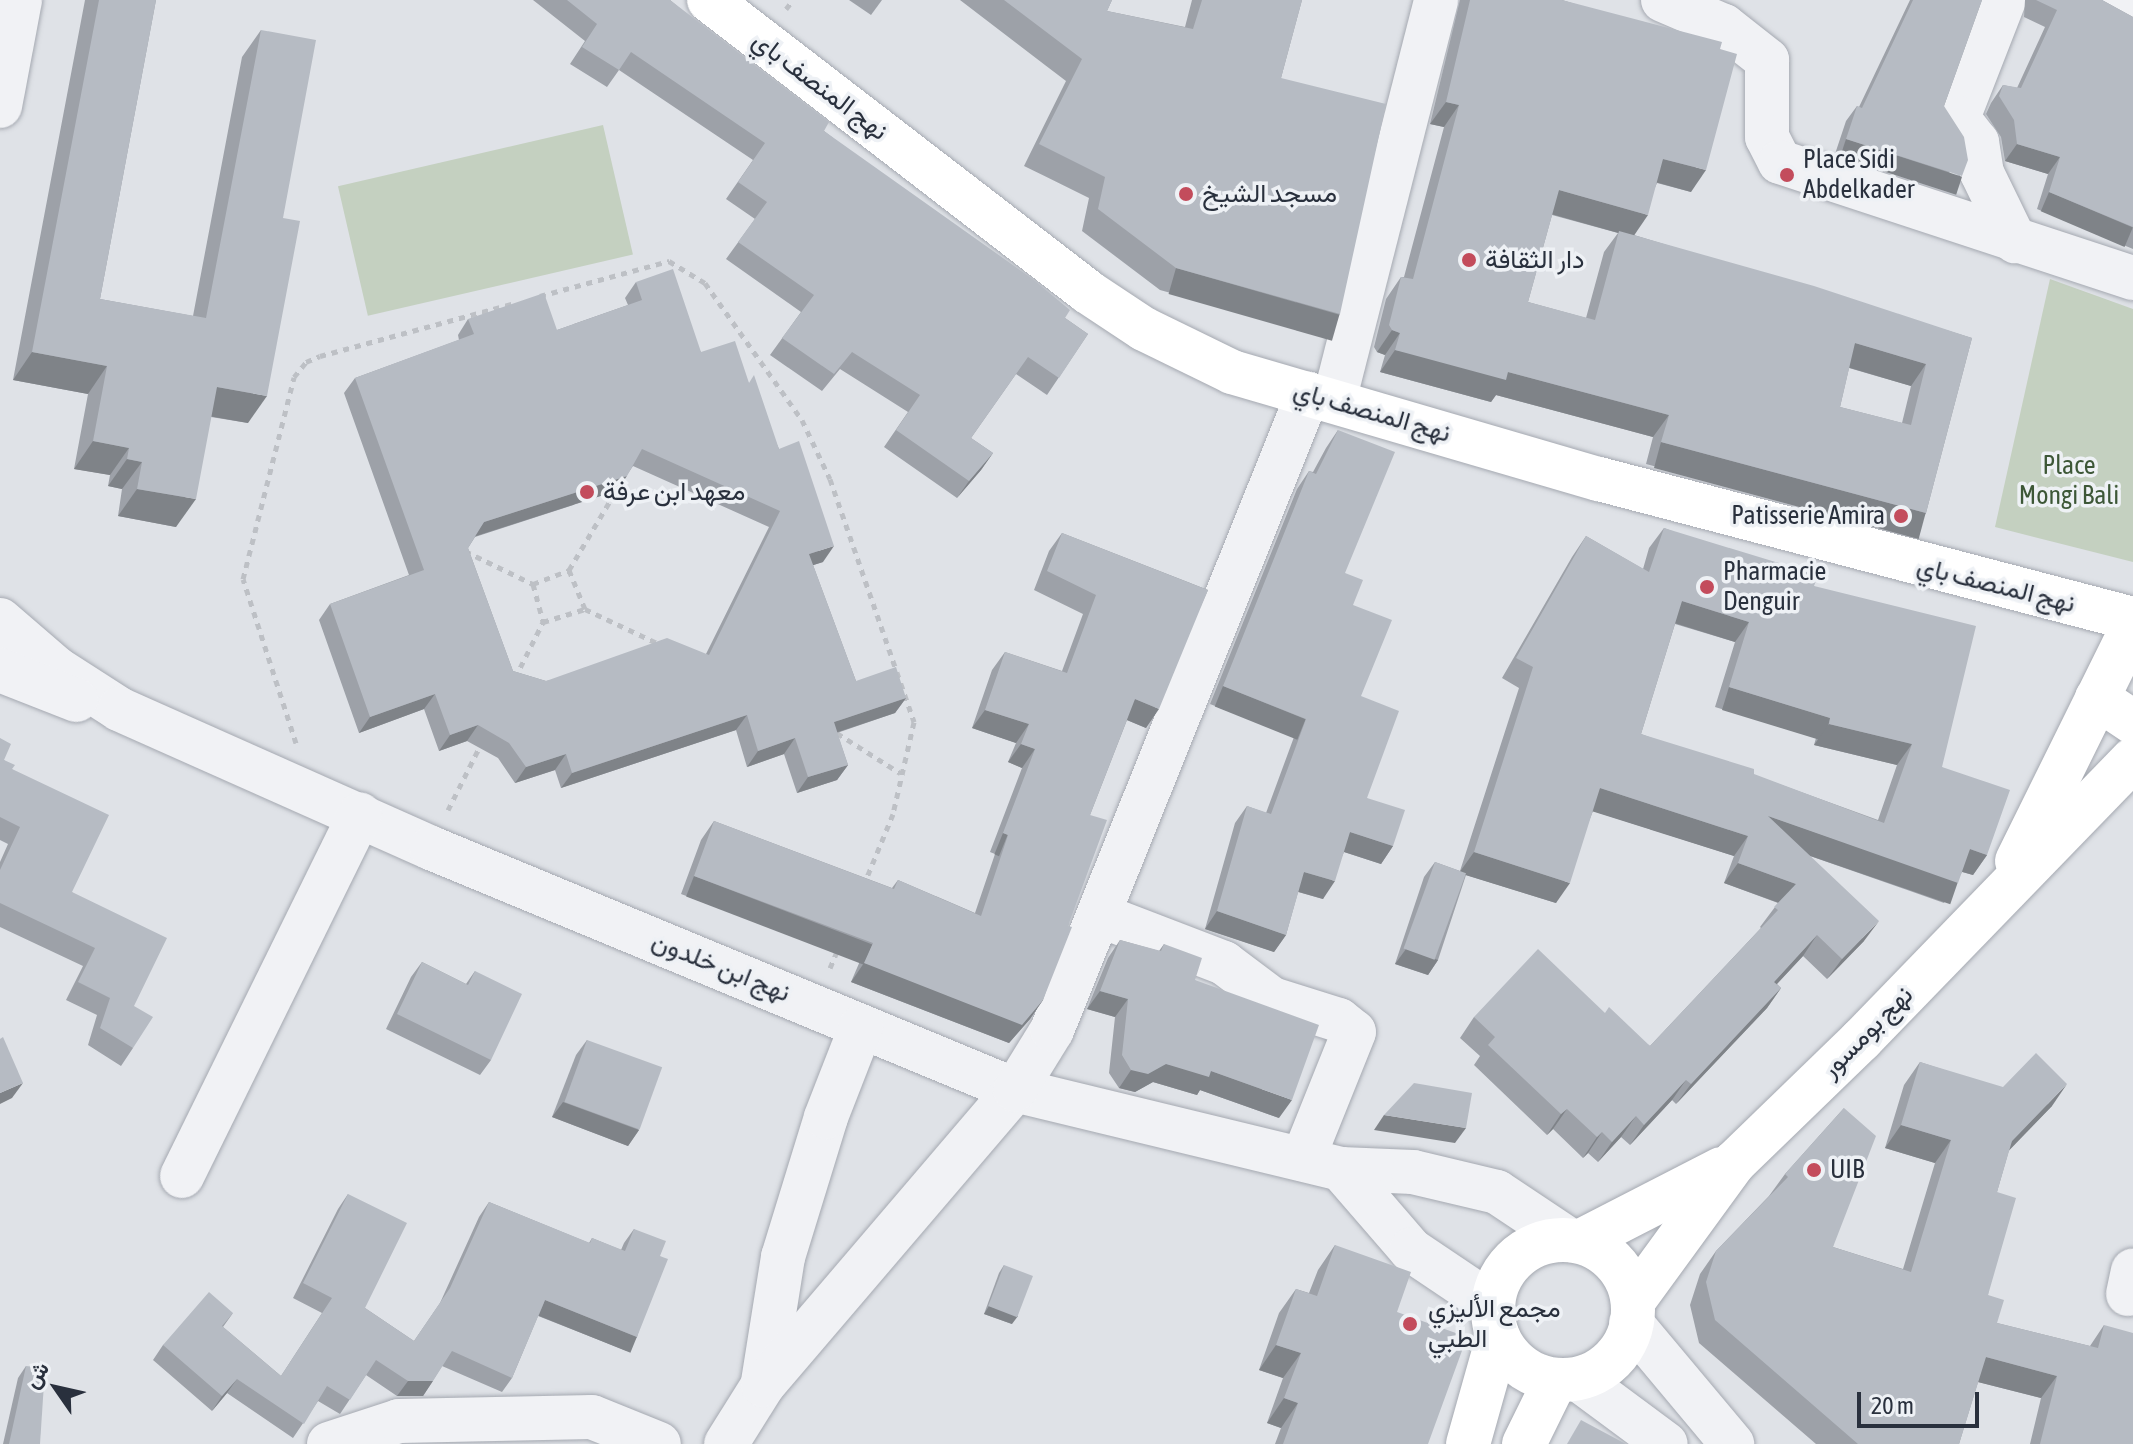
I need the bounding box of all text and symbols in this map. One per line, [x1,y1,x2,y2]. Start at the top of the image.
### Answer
street label: نهج المنصف باي [746,25,894,147]
place label: Place Sidi Abdelkader [1803,144,1914,206]
marker: Place Sidi Abdelkader [1778,166,1796,184]
place label: مسجد الشيخ [1202,178,1337,210]
marker: مسجد الشيخ [1177,185,1195,203]
place label: دار الثقافة [1485,244,1585,276]
marker: دار الثقافة [1460,251,1478,269]
street label: نهج المنصف باي [1290,375,1454,449]
park label: Place Mongi Bali [2019,450,2119,512]
place label: معهد ابن عرفة [603,476,745,508]
marker: معهد ابن عرفة [578,483,596,501]
place label: Patisserie Amira [1731,500,1885,532]
marker: Patisserie Amira [1892,507,1910,525]
street label: نهج المنصف باي [1914,550,2078,620]
place label: Pharmacie Denguir [1723,556,1826,618]
marker: Pharmacie Denguir [1698,578,1716,596]
street label: نهج ابن خلدون [647,925,795,1009]
street label: نهج بومسور [1814,979,1920,1085]
place label: UIB [1830,1154,1864,1186]
marker: UIB [1805,1161,1823,1179]
place label: مجمع الأليزي الطبي [1428,1293,1561,1354]
marker: مجمع الأليزي الطبي [1399,1313,1421,1335]
north arrow [16,1348,96,1428]
text: ش [18,1356,54,1393]
scale bar [1861,1376,1983,1426]
text: 20 m [1871,1392,1914,1419]

